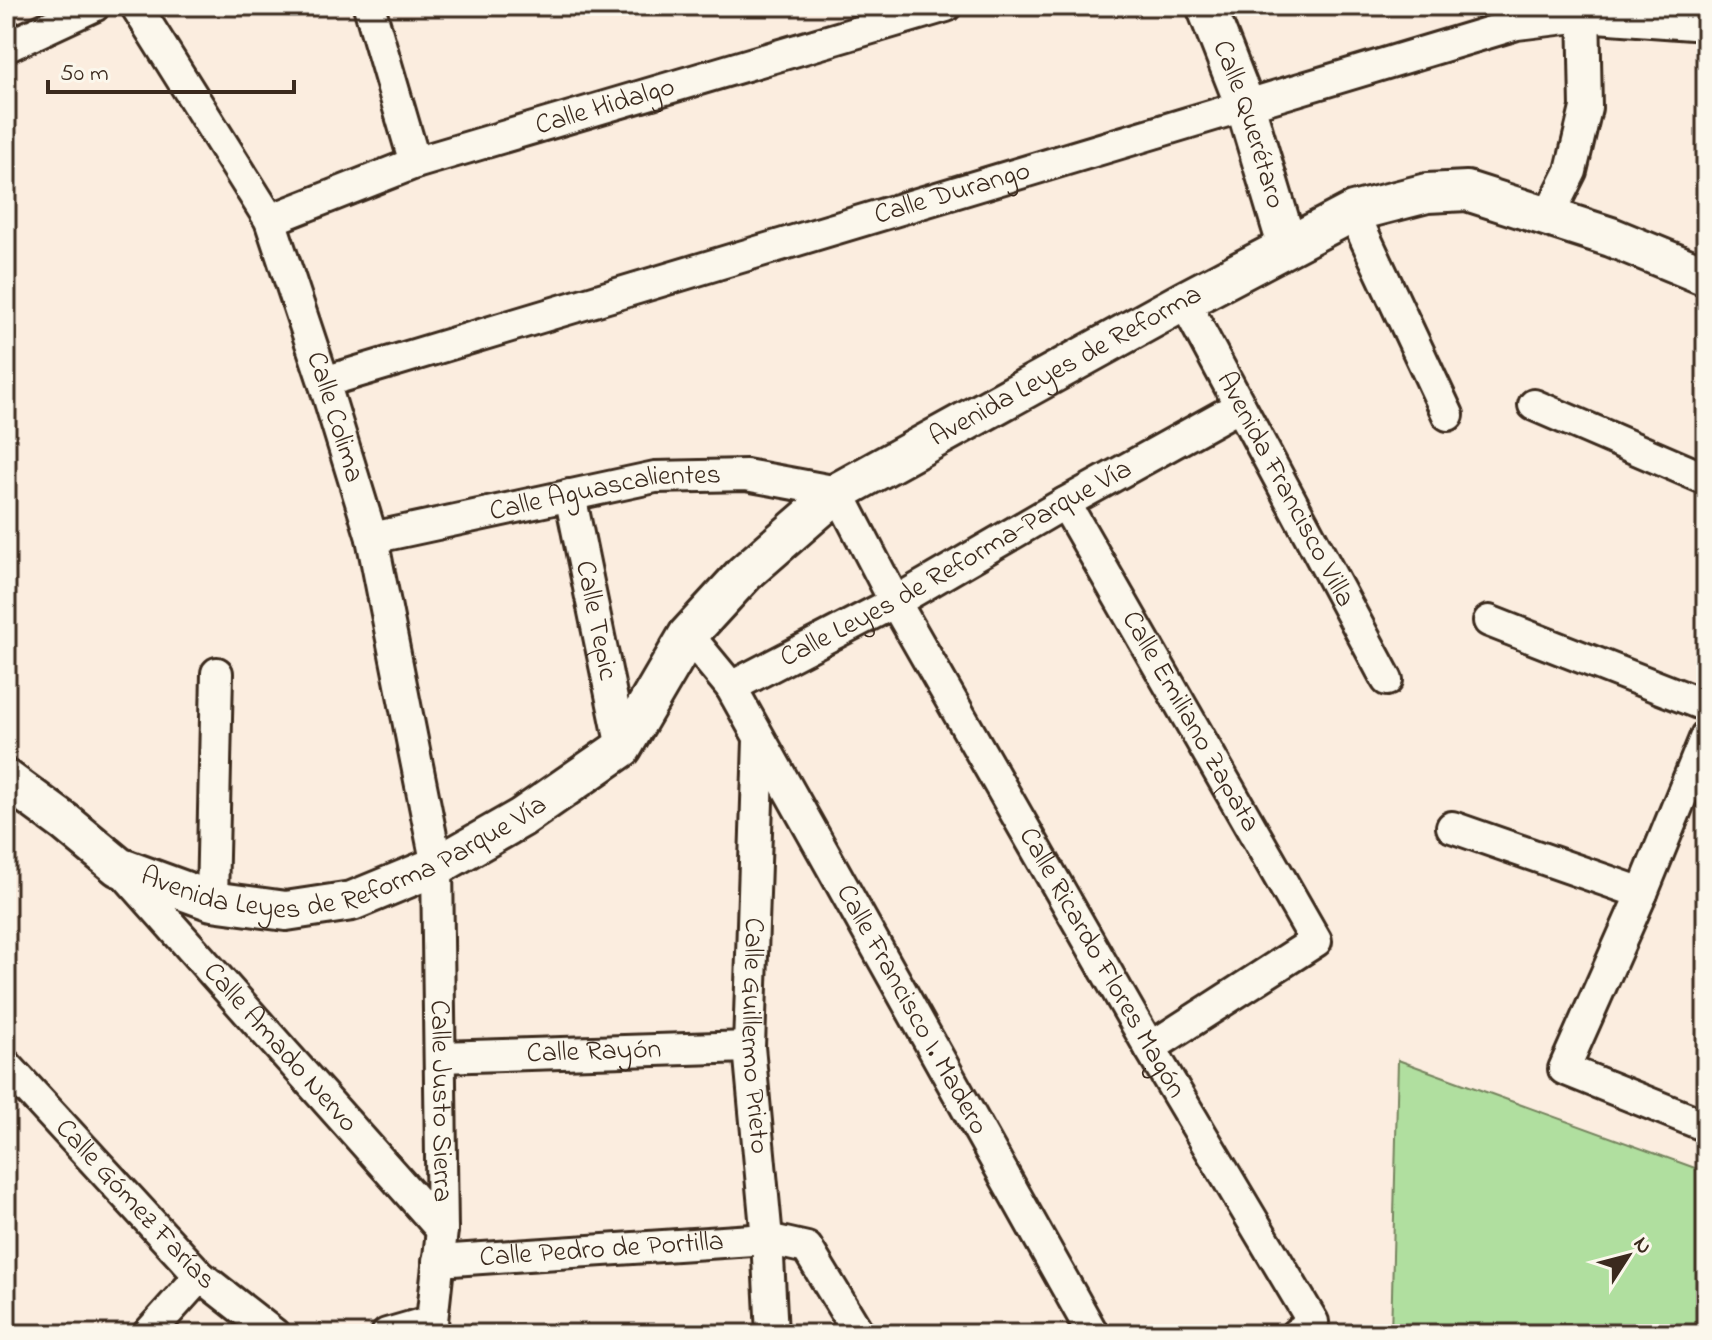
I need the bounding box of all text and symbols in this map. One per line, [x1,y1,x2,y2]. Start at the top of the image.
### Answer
street label: Calle Querétaro [1201,34,1295,213]
scale bar [48,44,294,94]
text: 50 m [60,57,109,92]
street label: Calle Hidalgo [530,67,680,147]
street label: Calle Durango [869,151,1035,236]
street label: Avenida Leyes de Reforma [922,275,1209,458]
street label: Calle Colima [295,346,374,488]
street label: Avenida Francisco Villa [1205,365,1365,615]
street label: Calle Leyes de Reforma-Parque Vía [773,449,1139,679]
street label: Calle Aguascalientes [486,455,721,533]
street label: Calle Tepic [564,557,628,684]
street label: Calle Emiliano Zapata [1110,603,1270,840]
street label: Avenida Leyes de Reforma Parque Vía [135,785,556,931]
street label: Calle Ricardo Flores Magón [1008,820,1196,1106]
street label: Calle Francisco I. Madero [825,877,998,1143]
street label: Calle Guillermo Prieto [729,917,779,1156]
street label: Calle Amado Nervo [193,953,367,1142]
street label: Calle Justo Sierra [418,1000,462,1203]
street label: Calle Rayón [526,1029,662,1075]
street label: Calle Gómez Farías [45,1110,224,1301]
north arrow [1588,1216,1668,1296]
street label: Calle Pedro de Portilla [478,1221,725,1279]
text: N [1624,1231,1659,1261]

